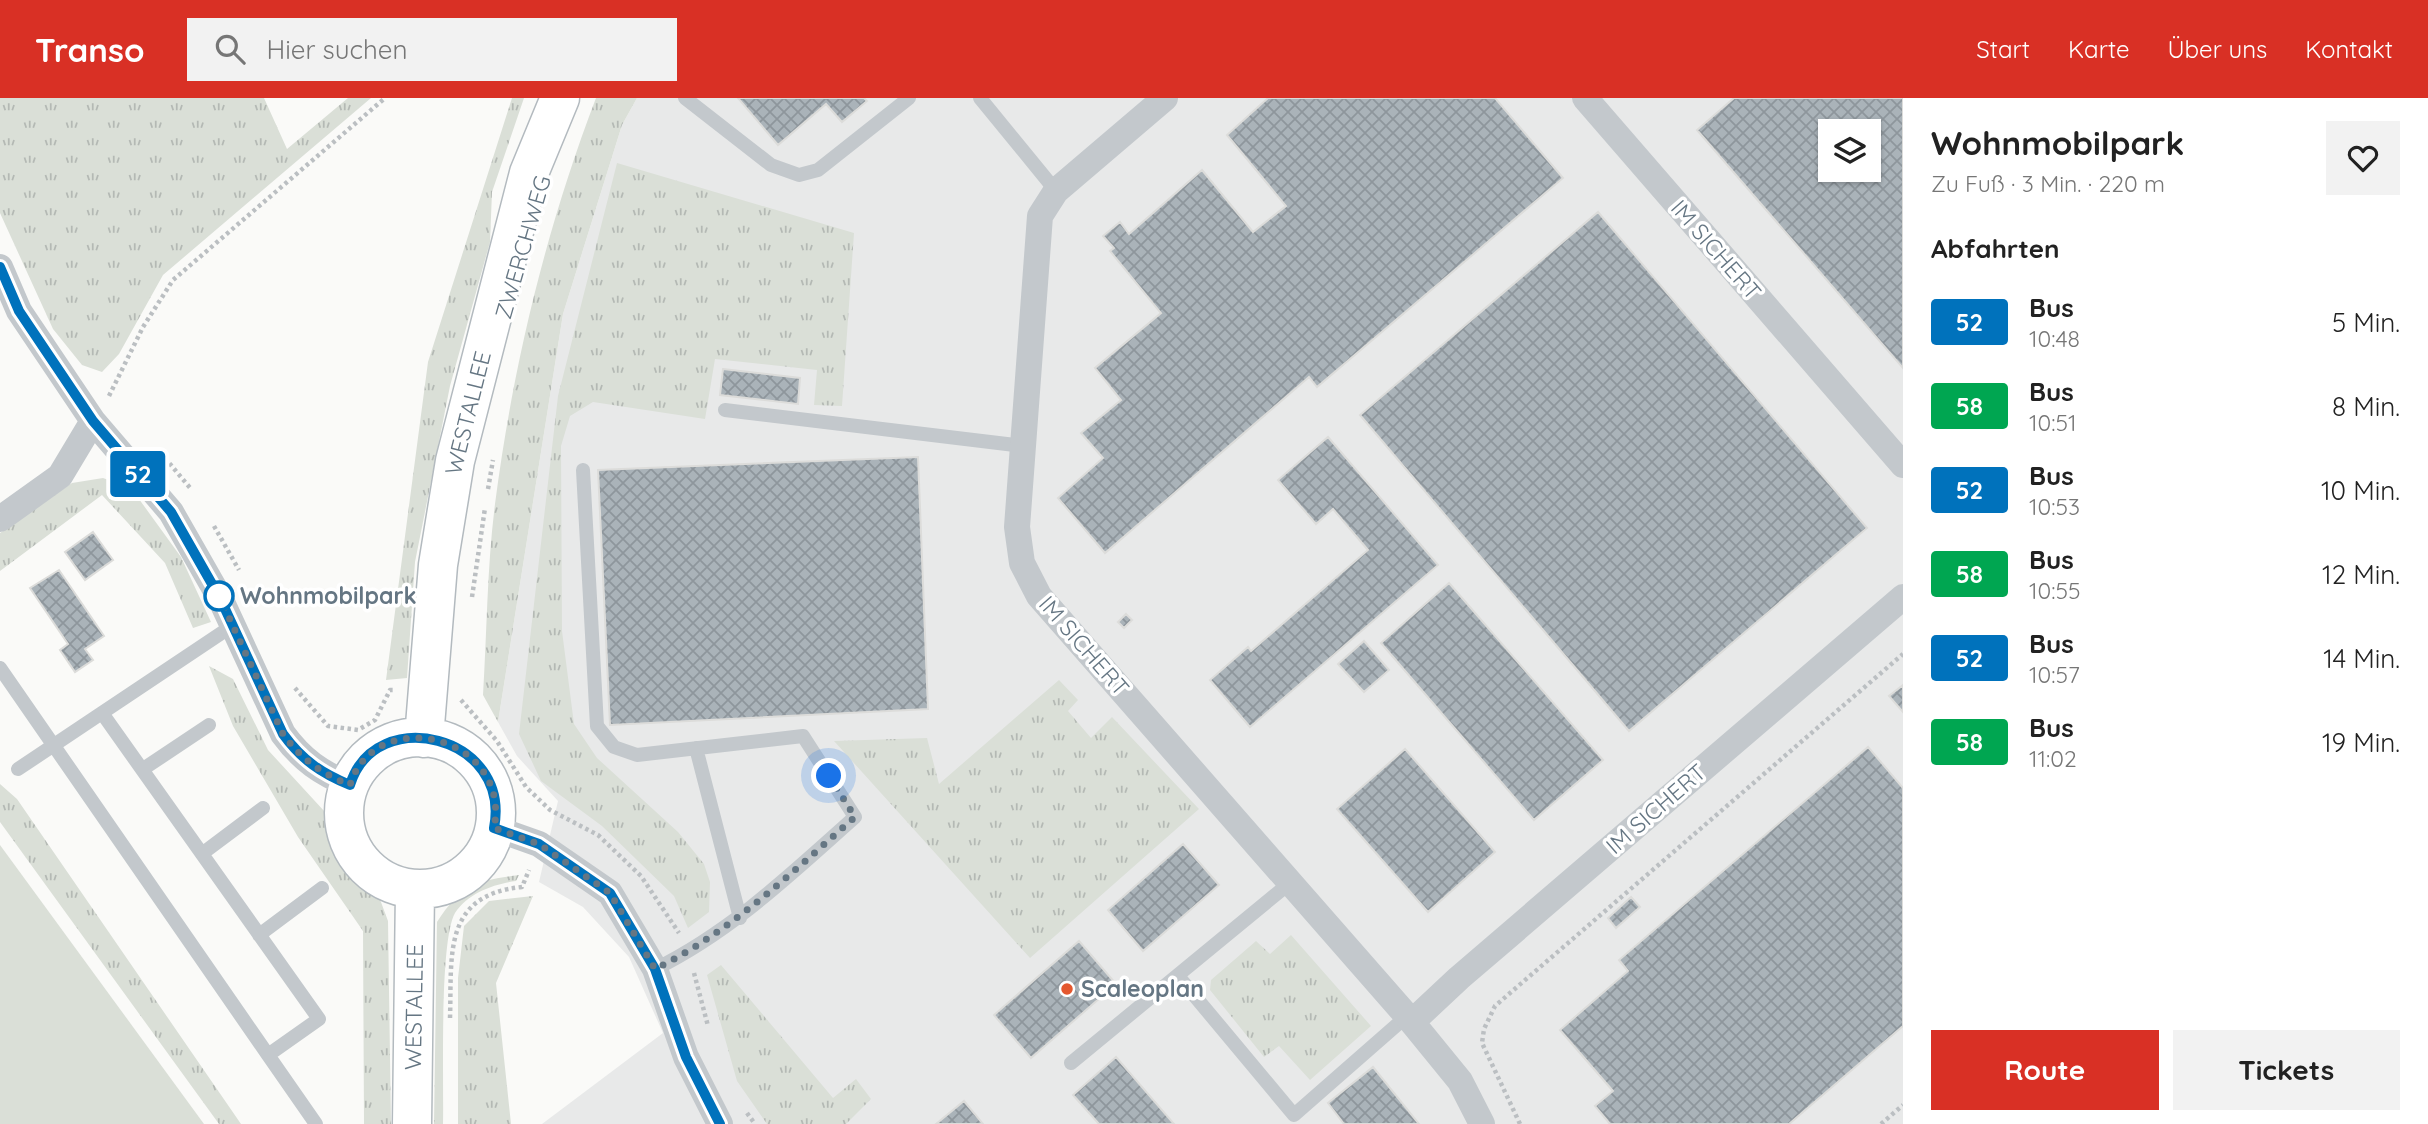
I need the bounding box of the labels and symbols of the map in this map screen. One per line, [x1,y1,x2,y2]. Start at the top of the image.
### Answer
street label: ZWERCHWEG [488,172,557,322]
street label: IM SICHERT [1665,194,1768,306]
street label: WESTALLEE [438,348,497,478]
line badge: 52 [106,451,170,497]
marker: Wohnmobilpark [204,581,234,611]
place label: Wohnmobilpark [240,581,416,610]
street label: IM SICHERT [1033,590,1136,702]
street label: IM SICHERT [1600,757,1712,860]
your location [811,758,846,793]
street label: WESTALLEE [398,944,429,1070]
place label: Scaleoplan [1081,974,1204,1003]
marker: Scaleoplan [1059,981,1075,997]

